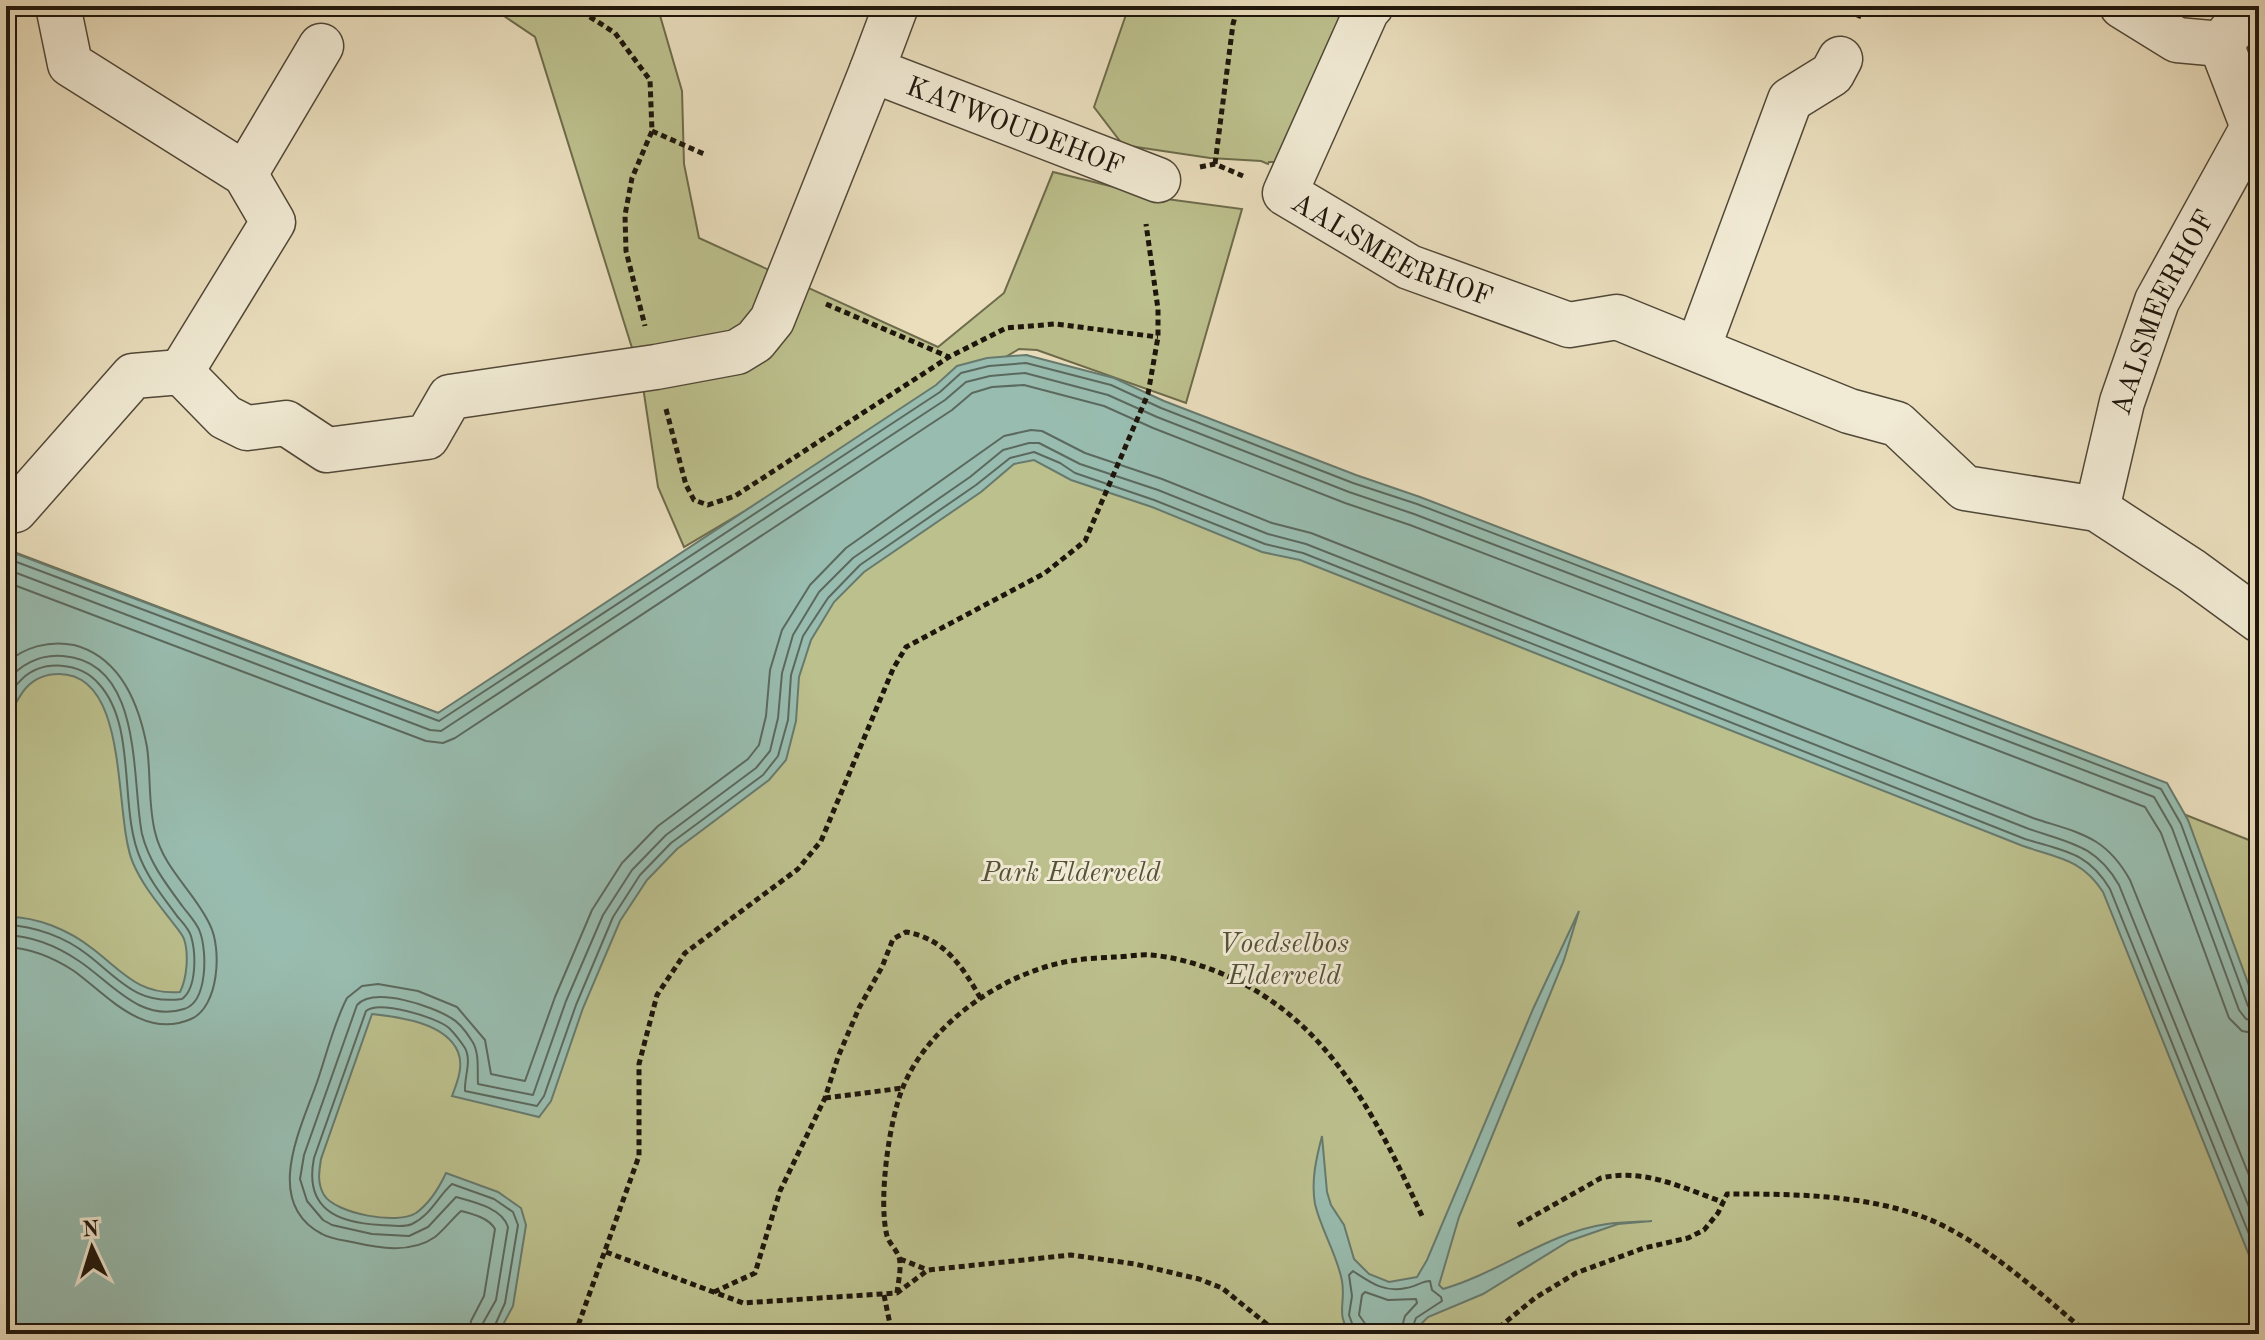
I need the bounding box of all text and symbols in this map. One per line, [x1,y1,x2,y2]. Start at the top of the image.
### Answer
street label: KATWOUDEHOF [902,73,1127,182]
street label: AALSMEERHOF [1286,189,1496,313]
street label: AALSMEERHOF [2108,206,2221,418]
park label: Park Elderveld [980,860,1161,888]
park label: Voedselbos Elderveld [1219,931,1349,991]
north arrow [52,1208,132,1288]
text: N [82,1218,100,1242]

